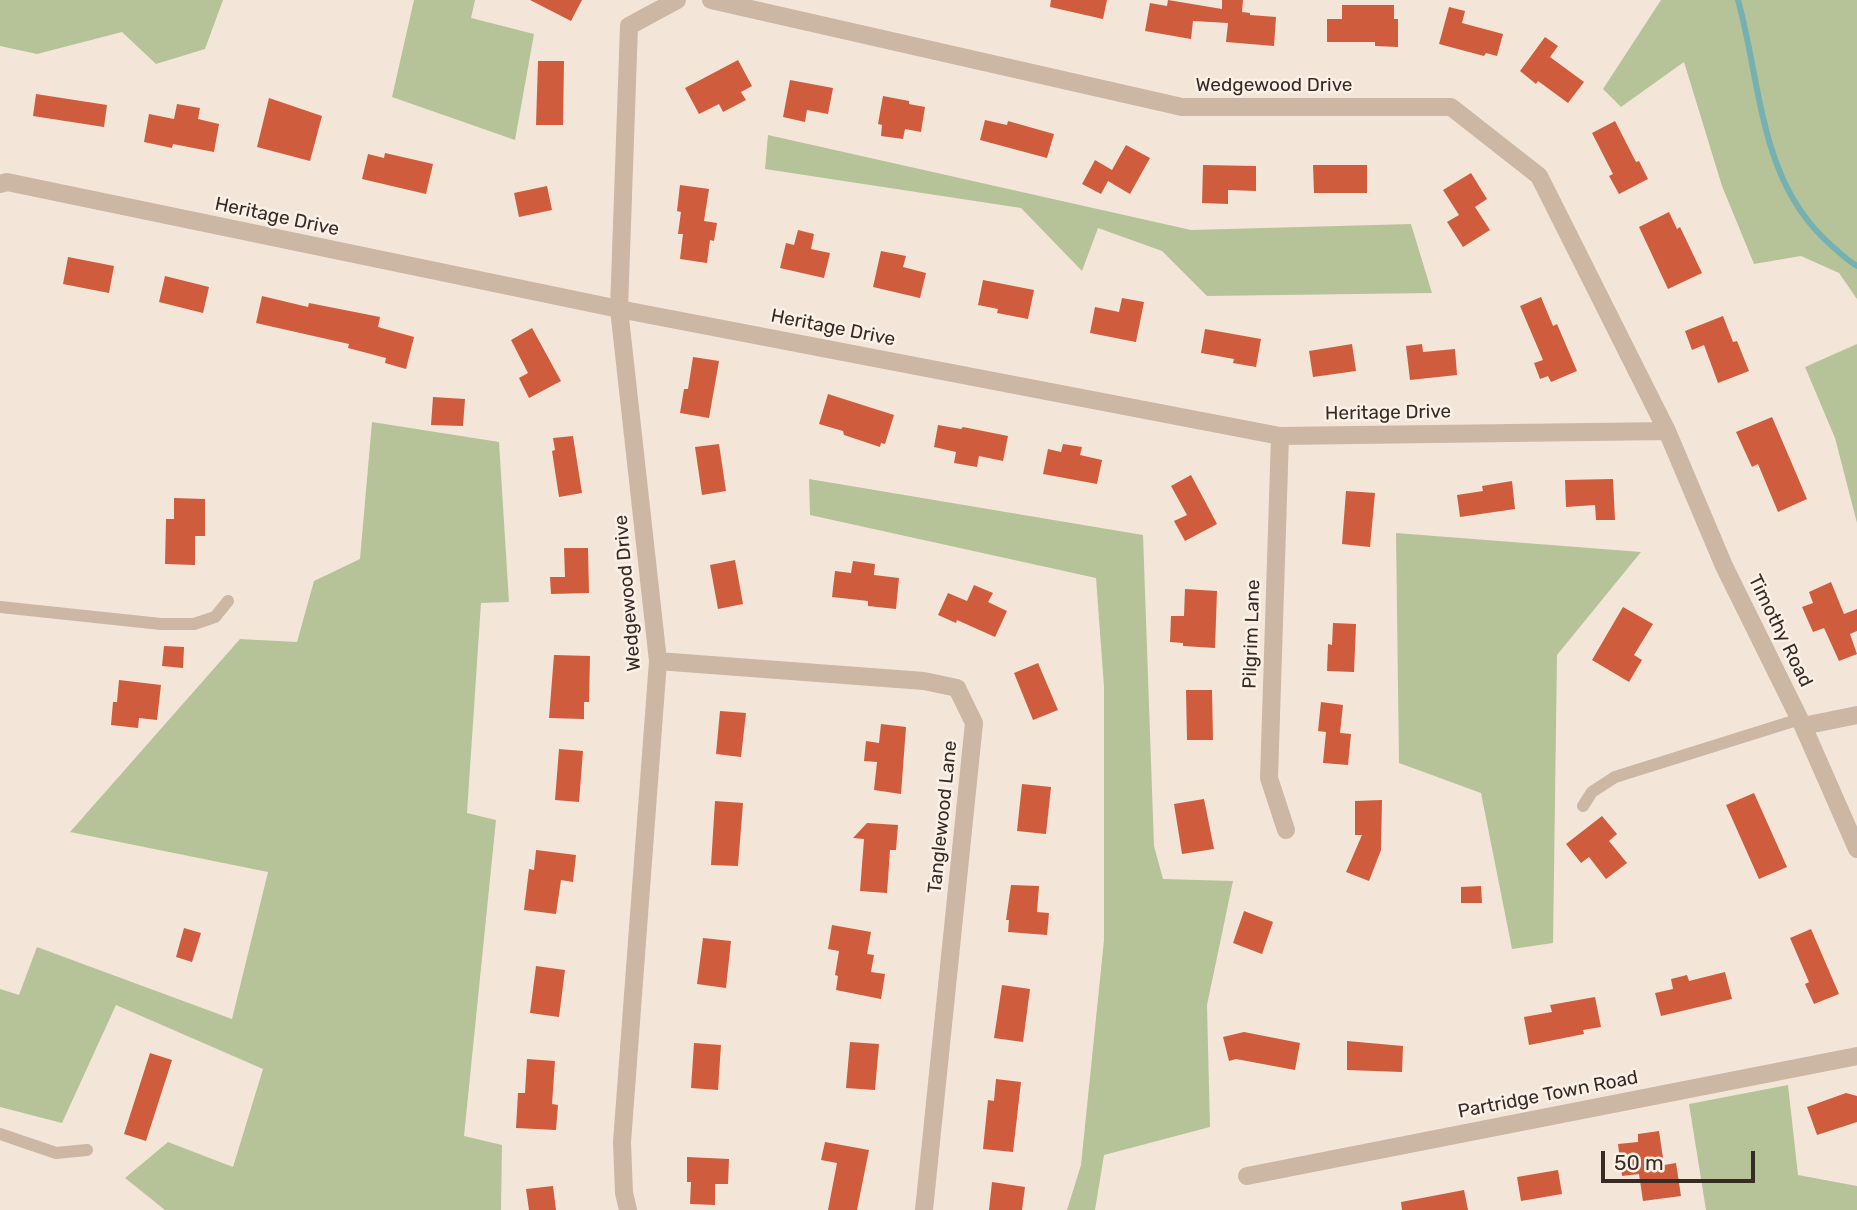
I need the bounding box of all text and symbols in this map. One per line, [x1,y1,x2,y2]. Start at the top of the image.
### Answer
street label: Wedgewood Drive [1196,75,1352,97]
street label: Heritage Drive [213,193,341,241]
street label: Heritage Drive [769,305,897,351]
street label: Heritage Drive [1325,400,1451,426]
street label: Wedgewood Drive [610,514,646,672]
street label: Timothy Road [1743,571,1817,691]
street label: Pilgrim Lane [1239,579,1265,689]
street label: Tanglewood Lane [924,739,962,895]
street label: Partridge Town Road [1456,1066,1640,1124]
scale bar [1605,1136,1759,1180]
text: 50 m [1614,1150,1664,1175]

